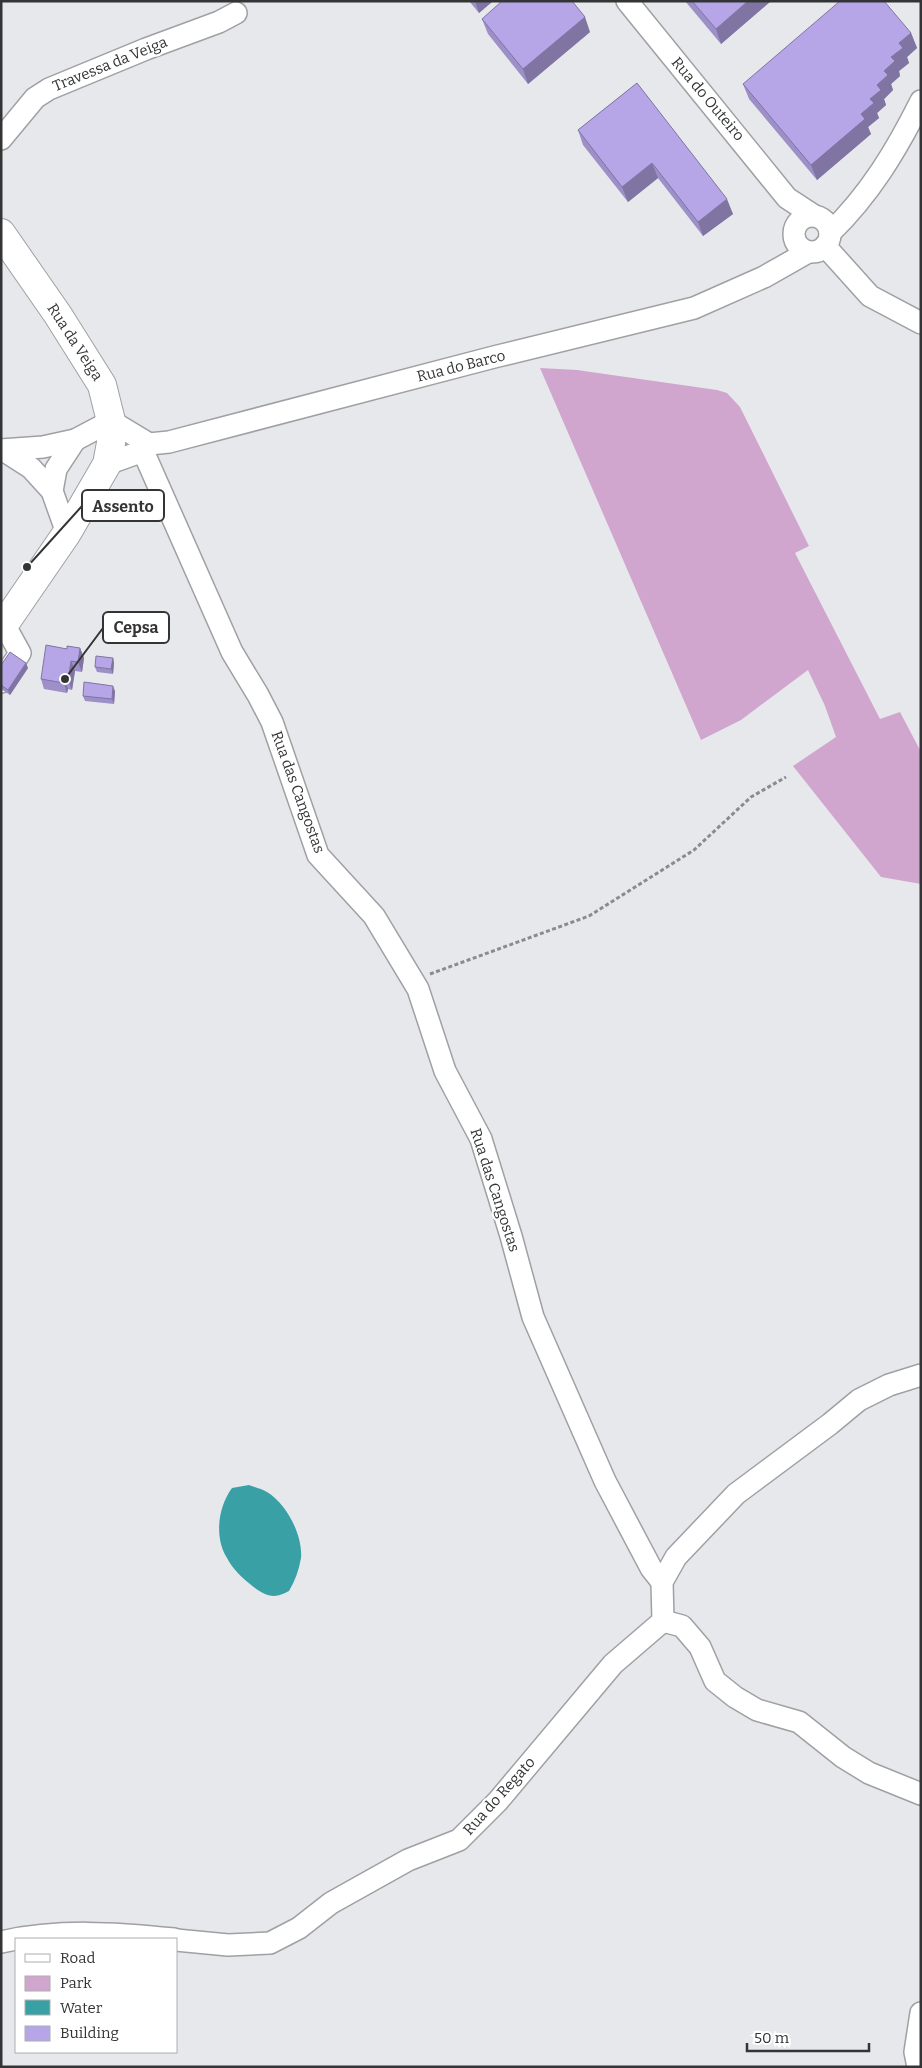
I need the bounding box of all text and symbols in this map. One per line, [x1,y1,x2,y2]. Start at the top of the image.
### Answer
street label: Travessa da Veiga [50,33,170,95]
street label: Rua do Outeiro [668,53,748,145]
street label: Rua da Veiga [43,300,107,384]
street label: Rua do Barco [415,346,507,386]
callout: Assento [82,490,164,521]
text: Assento [92,497,154,516]
callout: Cepsa [103,612,169,643]
text: Cepsa [113,618,159,637]
street label: Rua das Cangostas [267,728,329,856]
street label: Rua das Cangostas [467,1126,523,1254]
street label: Rua do Regato [459,1753,539,1839]
legend [15,1938,178,2053]
text: Road [60,1949,95,1967]
text: Park [60,1974,92,1992]
text: Water [60,1999,103,2017]
scale bar [747,2020,870,2052]
text: Building [60,2024,119,2042]
text: 50 m [754,2029,790,2047]

